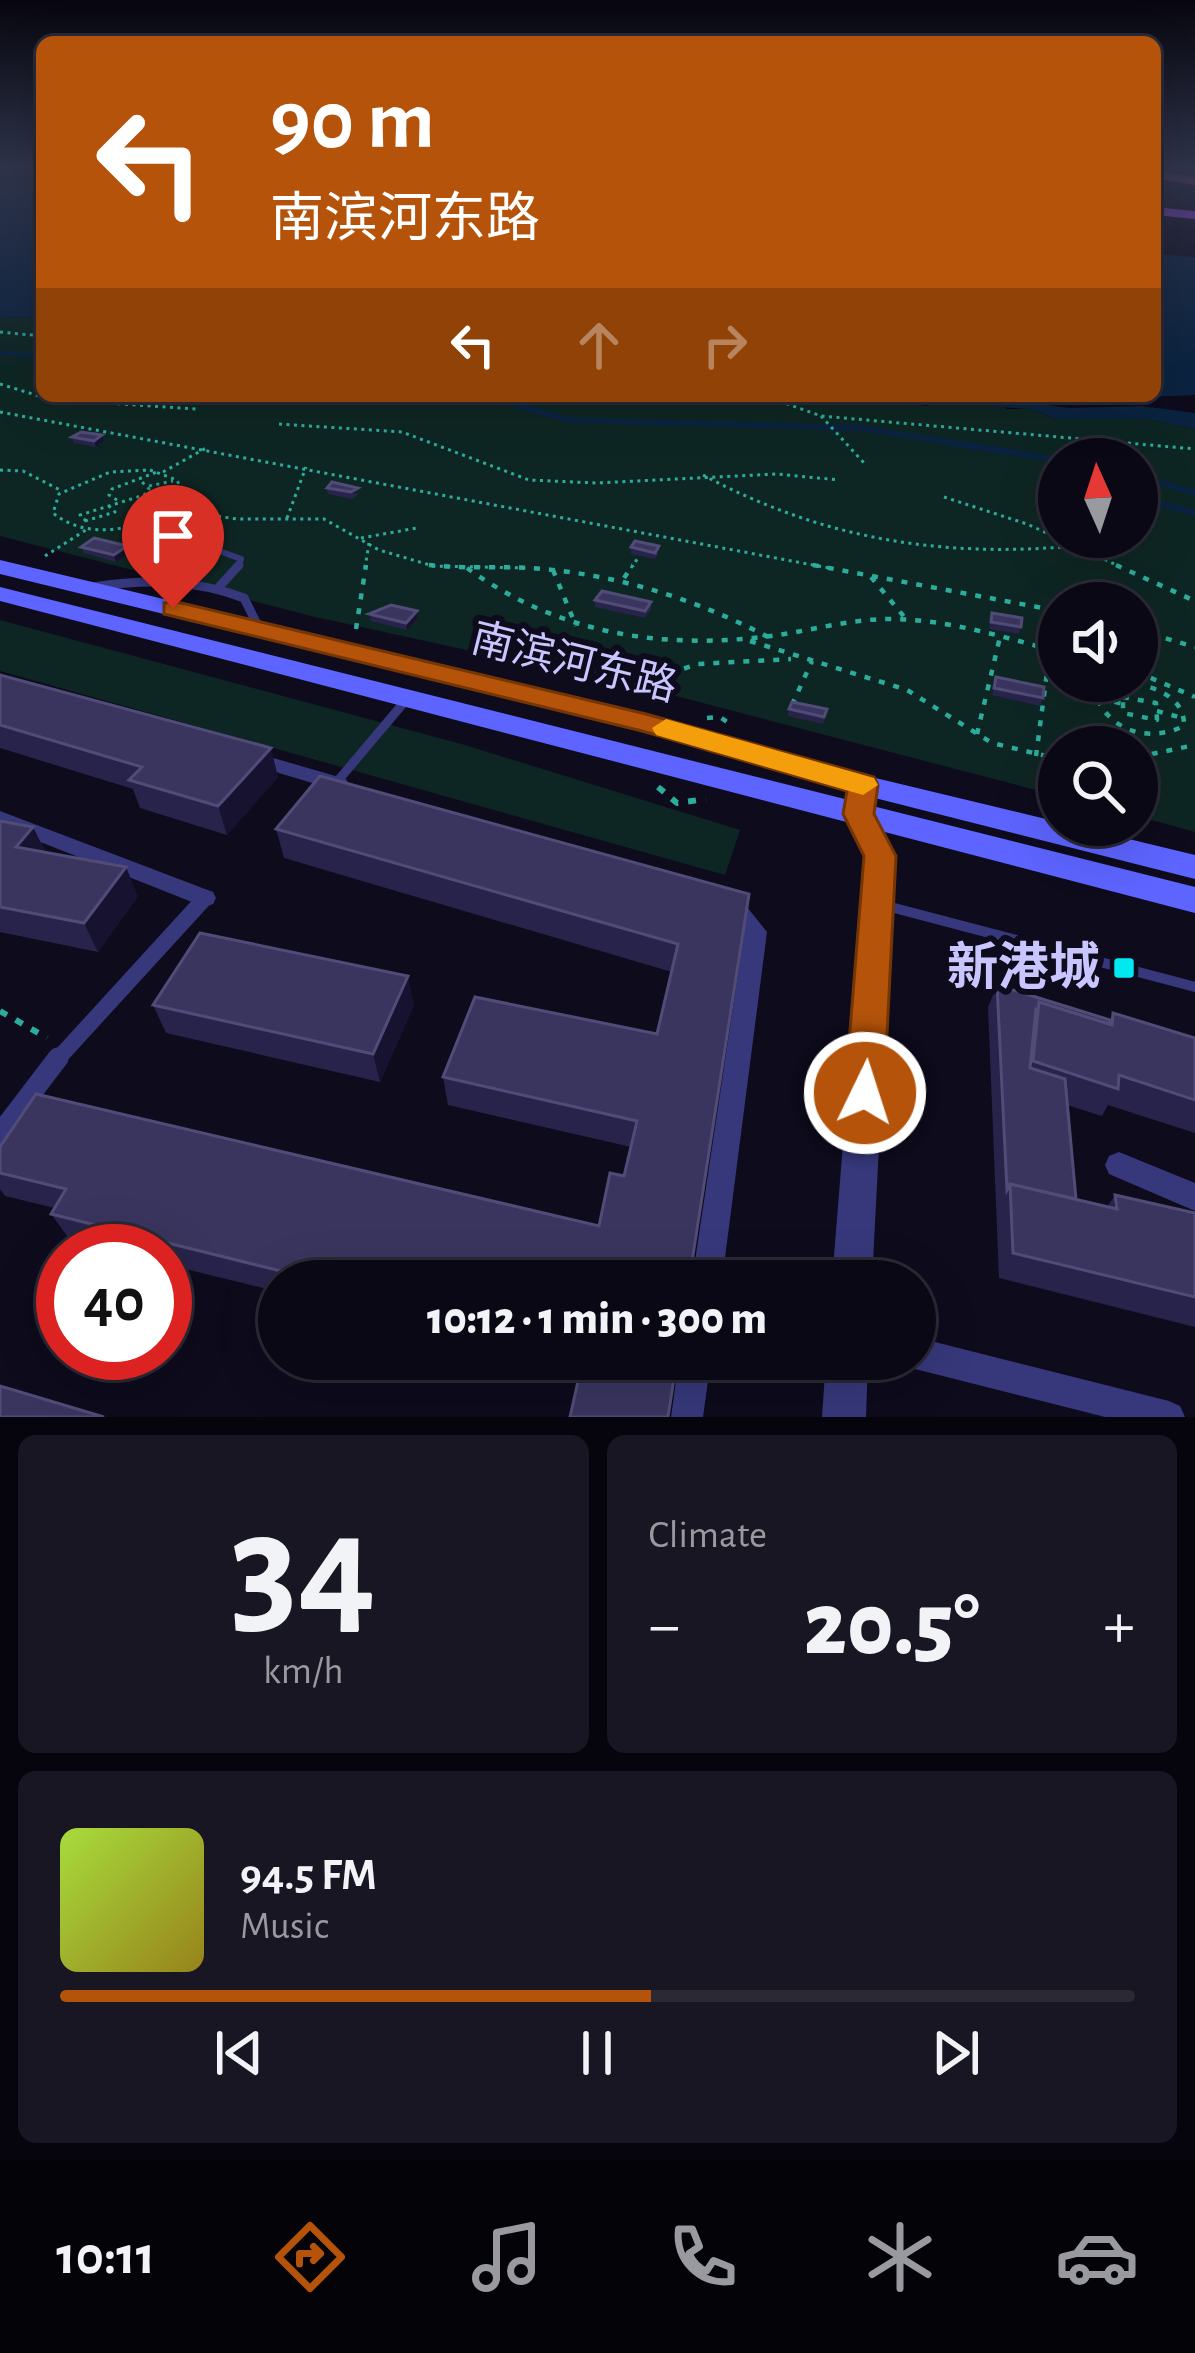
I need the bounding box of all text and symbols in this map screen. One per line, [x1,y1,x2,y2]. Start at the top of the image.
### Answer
text: 90 m [270,80,435,164]
icon: left [72,84,228,240]
text: 南滨河东路 [270,193,540,247]
icon: left [440,312,506,378]
icon: ahead [566,312,632,378]
icon: right [692,312,758,378]
north arrow [1038,438,1158,558]
map controls [1038,438,1158,846]
pin [122,485,224,608]
icon: arrive [140,503,206,569]
button: sound [1038,582,1158,702]
street label: 南滨河东路 [467,615,681,709]
button: search [1038,726,1158,846]
place label: 新港城 [947,940,1100,994]
marker: 新港城 [1111,955,1137,981]
position arrow [802,1030,928,1156]
speed limit sign: 40 [36,1224,192,1380]
text: 10:12 · 1 min · 300 m [427,1297,767,1342]
text: 34 [230,1492,376,1648]
text: Climate [649,1516,767,1555]
text: 20.5° [804,1581,980,1671]
text: − [649,1593,680,1659]
text: + [1103,1593,1135,1659]
text: km/h [263,1652,343,1691]
text: 94.5 FM [240,1853,377,1898]
text: Music [240,1907,329,1946]
icon: previous [206,2020,272,2086]
icon: pause [564,2020,630,2086]
icon: next [923,2020,989,2086]
icon: directions [268,2215,352,2299]
icon: music [465,2215,549,2299]
icon: phone [661,2215,745,2299]
icon: climate [858,2215,942,2299]
icon: car [1055,2215,1139,2299]
text: 10:11 [56,2230,155,2284]

